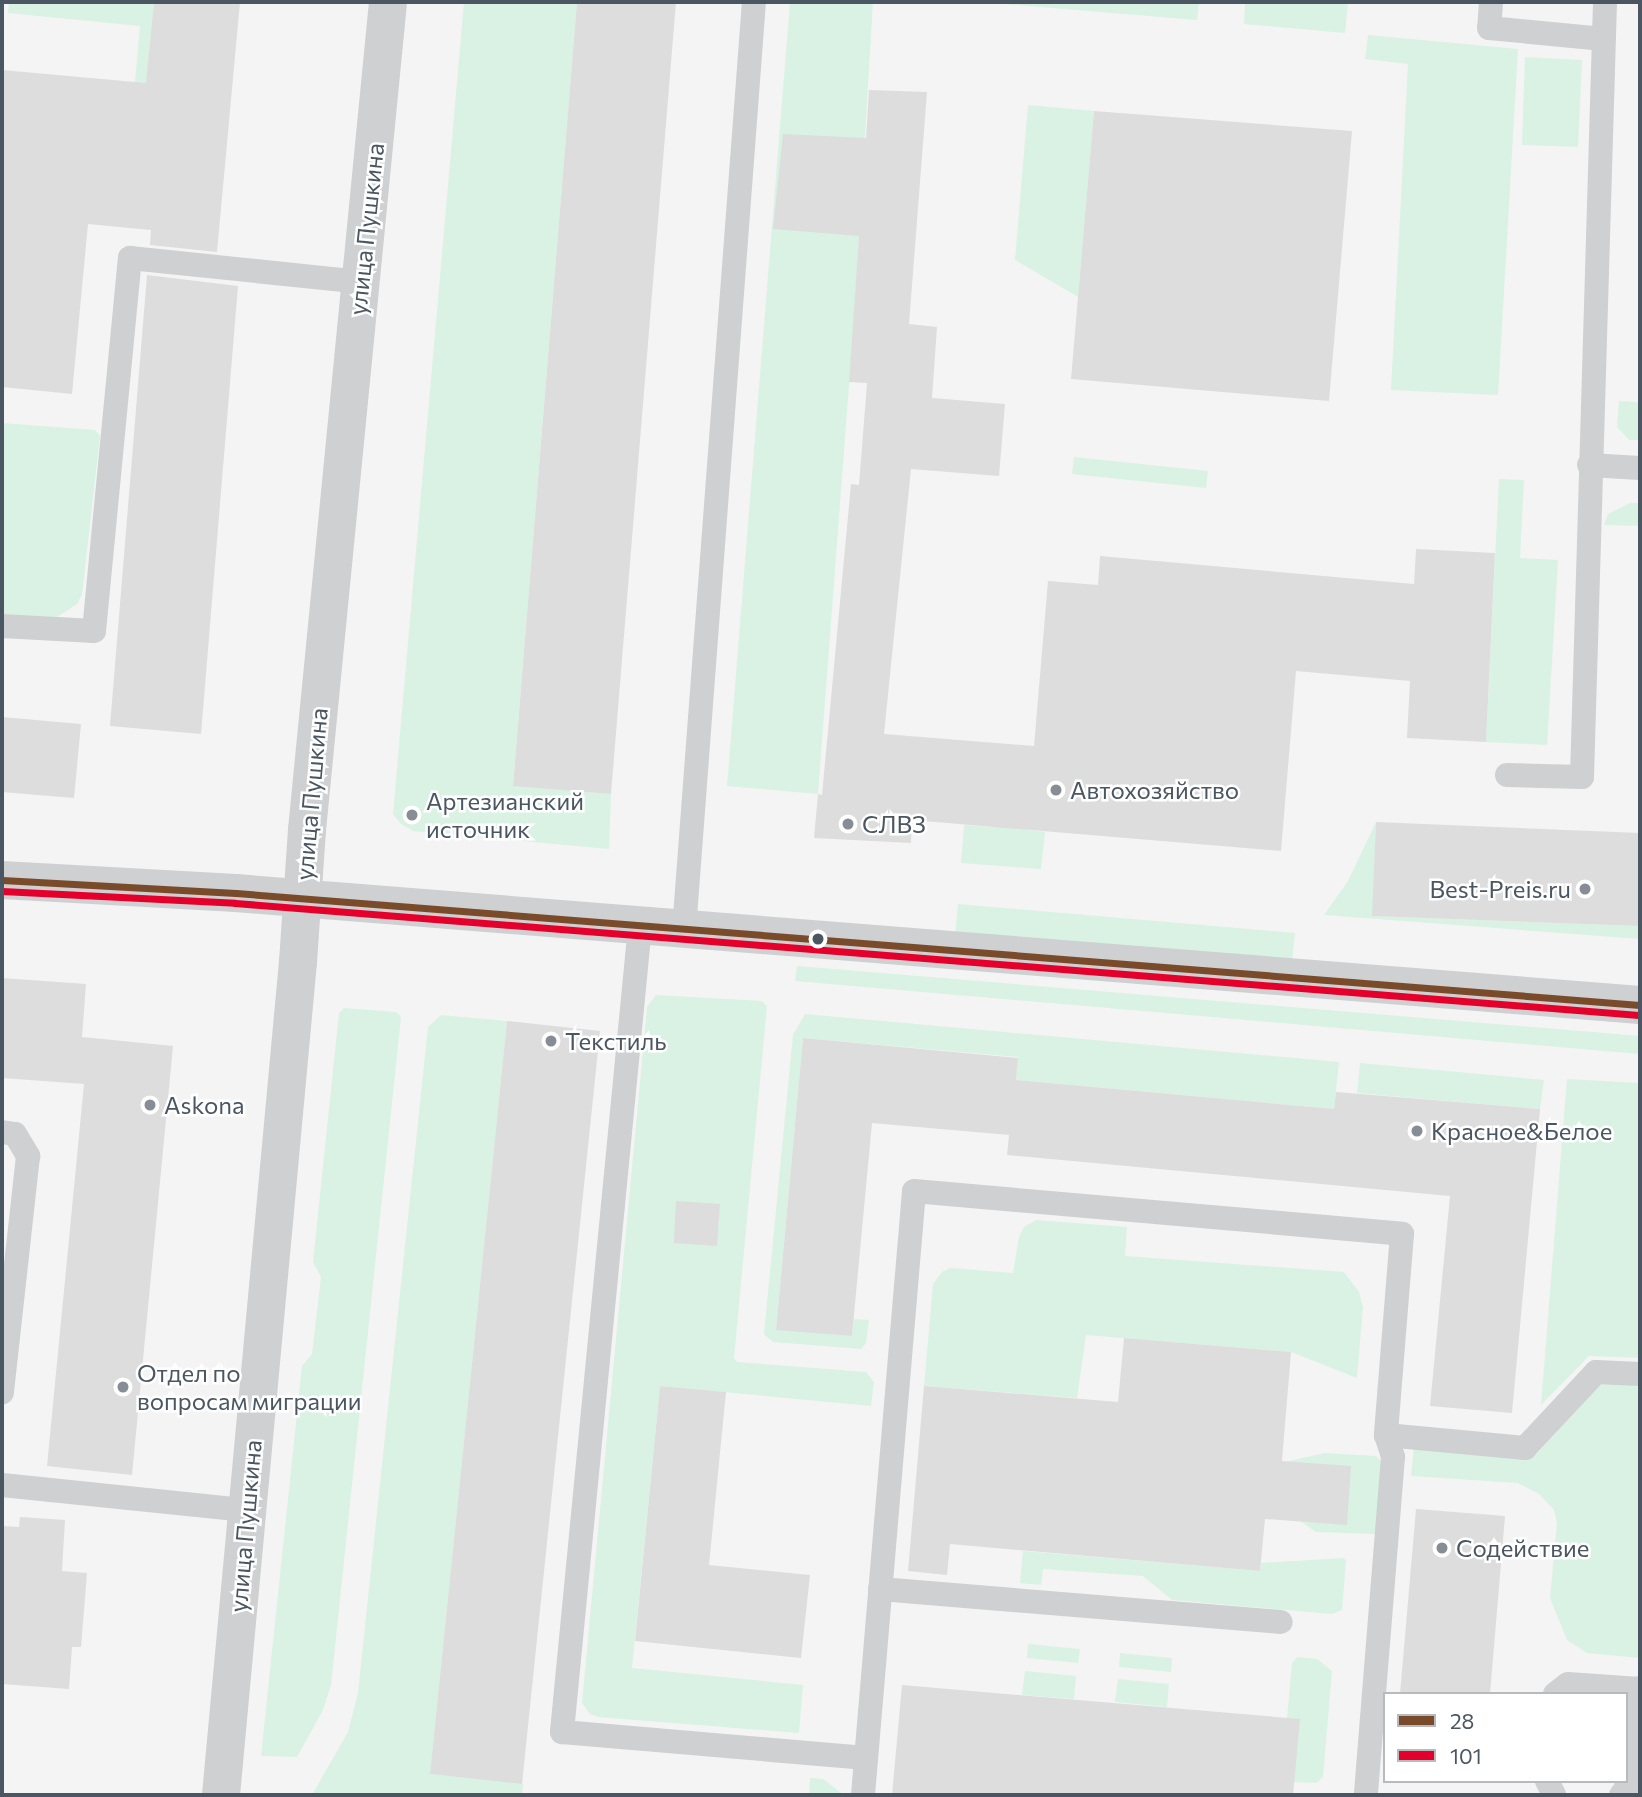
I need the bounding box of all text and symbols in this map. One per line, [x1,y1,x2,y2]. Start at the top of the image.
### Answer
street label: улица Пушкина [343,141,389,317]
street label: улица Пушкина [289,706,333,882]
place label: Автохозяйство [1070,776,1239,804]
marker: Автохозяйство [1048,782,1064,798]
place label: Артезианский источник [426,787,584,843]
marker: Артезианский источник [404,807,420,823]
place label: СЛВЗ [862,810,926,838]
marker: СЛВЗ [840,816,856,832]
place label: Best-Preis.ru [1430,875,1571,903]
marker: Best-Preis.ru [1577,881,1593,897]
unlabelled marker [811,932,825,946]
place label: Текстиль [565,1027,667,1055]
marker: Текстиль [543,1033,559,1049]
place label: Askona [164,1091,245,1119]
marker: Askona [142,1097,158,1113]
place label: Красное&Белое [1431,1117,1612,1145]
marker: Красное&Белое [1409,1123,1425,1139]
place label: Отдел по вопросам миграции [137,1359,361,1415]
marker: Отдел по вопросам миграции [115,1379,131,1395]
street label: улица Пушкина [223,1438,267,1614]
place label: Содействие [1456,1534,1589,1562]
marker: Содействие [1434,1540,1450,1556]
legend [1383,1692,1628,1783]
text: 28 [1450,1708,1474,1733]
text: 101 [1450,1743,1482,1768]

